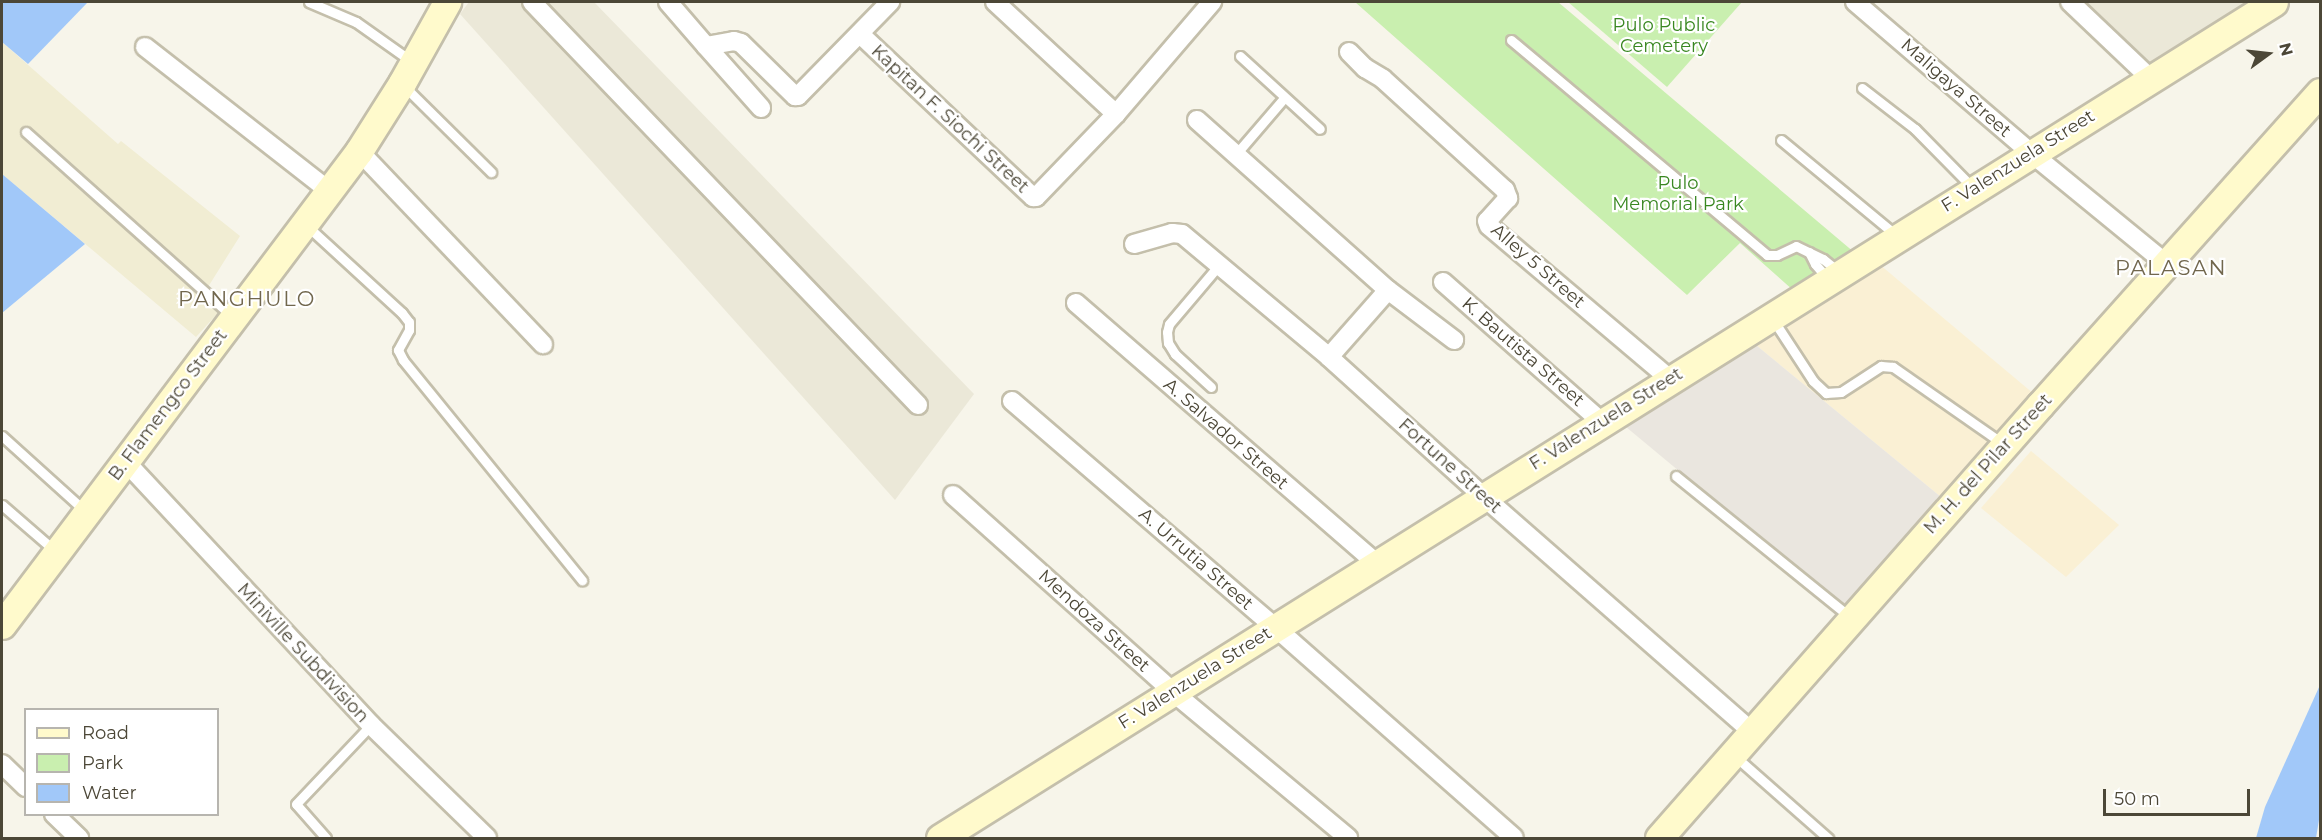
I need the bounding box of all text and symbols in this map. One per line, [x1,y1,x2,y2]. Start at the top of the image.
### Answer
park label: Pulo Public Cemetery [1613,15,1715,57]
north arrow [2238,24,2298,84]
street label: Maligaya Street [1896,34,2016,142]
street label: Kapitan F. Siochi Street [867,40,1033,198]
text: N [2275,41,2297,58]
street label: F. Valenzuela Street [1937,105,2099,217]
park label: Pulo Memorial Park [1612,173,1744,216]
street label: Alley 5 Street [1487,219,1589,313]
district label: PALASAN [2115,255,2227,281]
district label: PANGHULO [178,286,316,312]
street label: K. Bautista Street [1457,293,1589,411]
street label: B. Flamengco Street [104,325,232,485]
street label: F. Valenzuela Street [1525,363,1687,475]
street label: A. Salvador Street [1159,374,1293,494]
street label: M. H. del Pilar Street [1919,389,2057,539]
street label: Fortune Street [1394,414,1506,518]
street label: A. Urrutia Street [1134,503,1258,615]
street label: Mendoza Street [1034,565,1154,677]
street label: Miniville Subdivision [233,579,373,727]
street label: F. Valenzuela Street [1114,622,1276,734]
legend [24,708,219,816]
text: Road [82,722,129,744]
text: Park [82,752,123,774]
scale bar [2106,777,2253,815]
text: Water [82,782,137,804]
text: 50 m [2114,788,2160,810]

